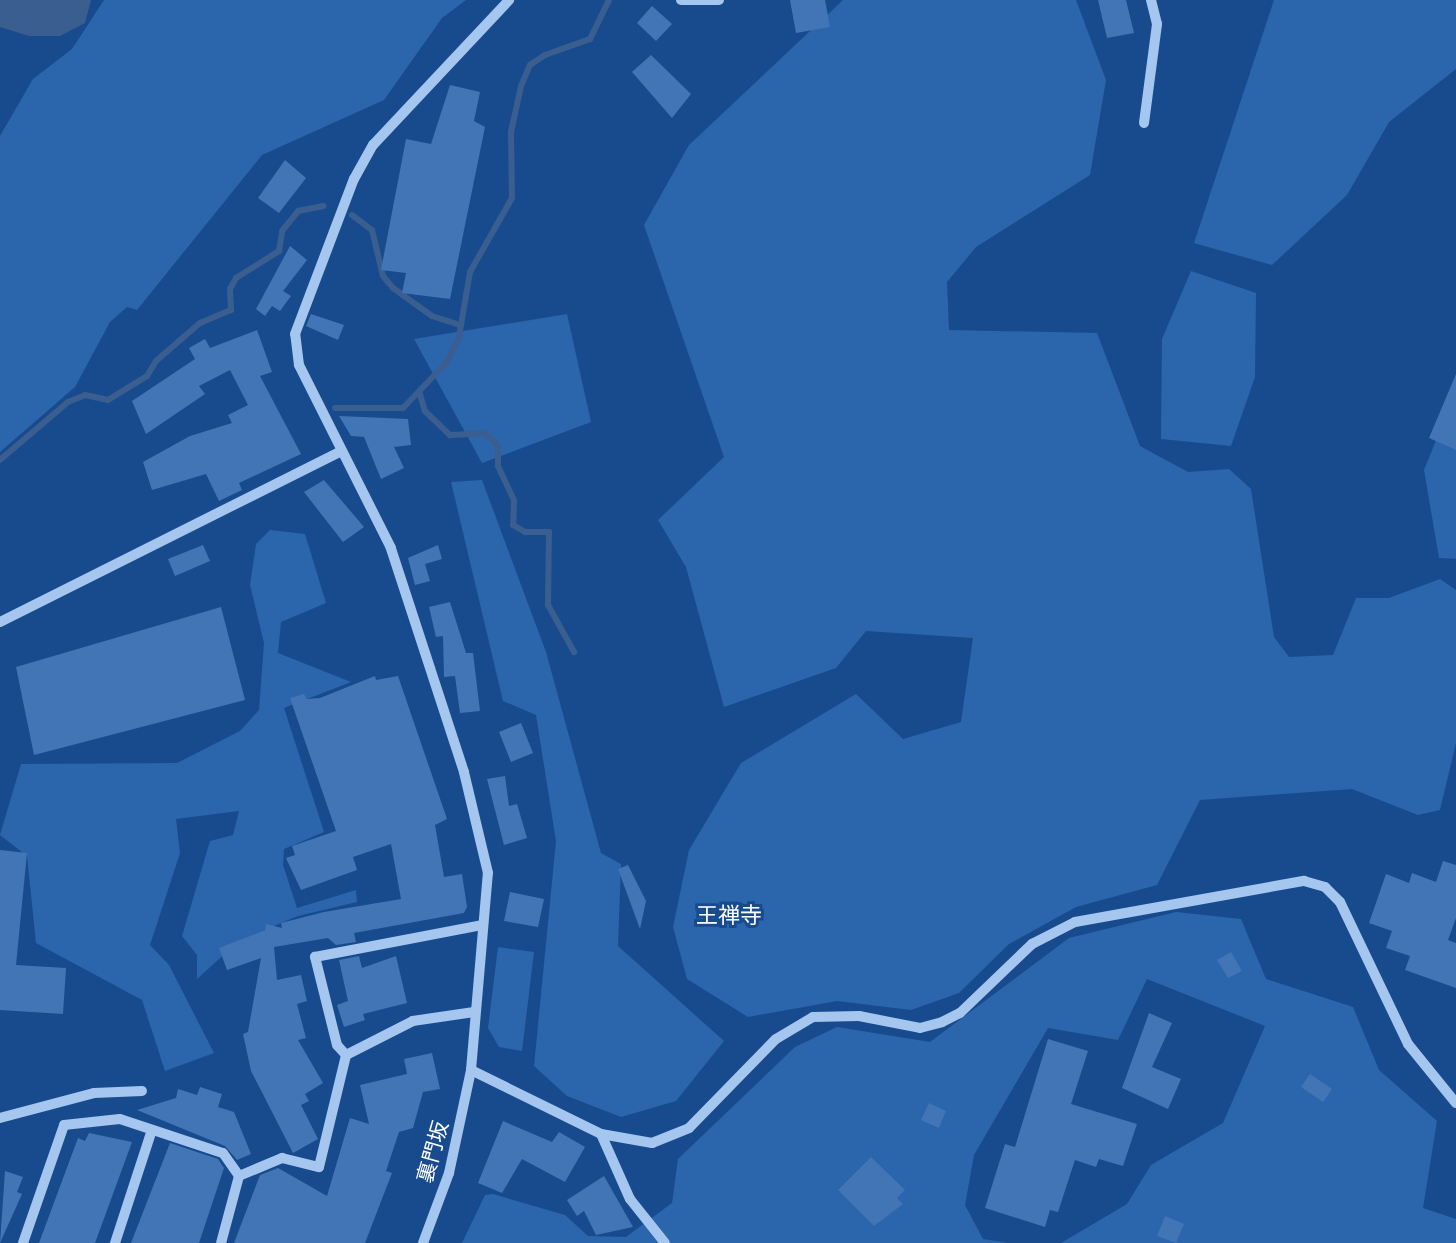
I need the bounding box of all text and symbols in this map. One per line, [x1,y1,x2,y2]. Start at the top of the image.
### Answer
district label: 王禅寺 [696,903,762,929]
street label: 裏門坂 [412,1118,454,1186]

